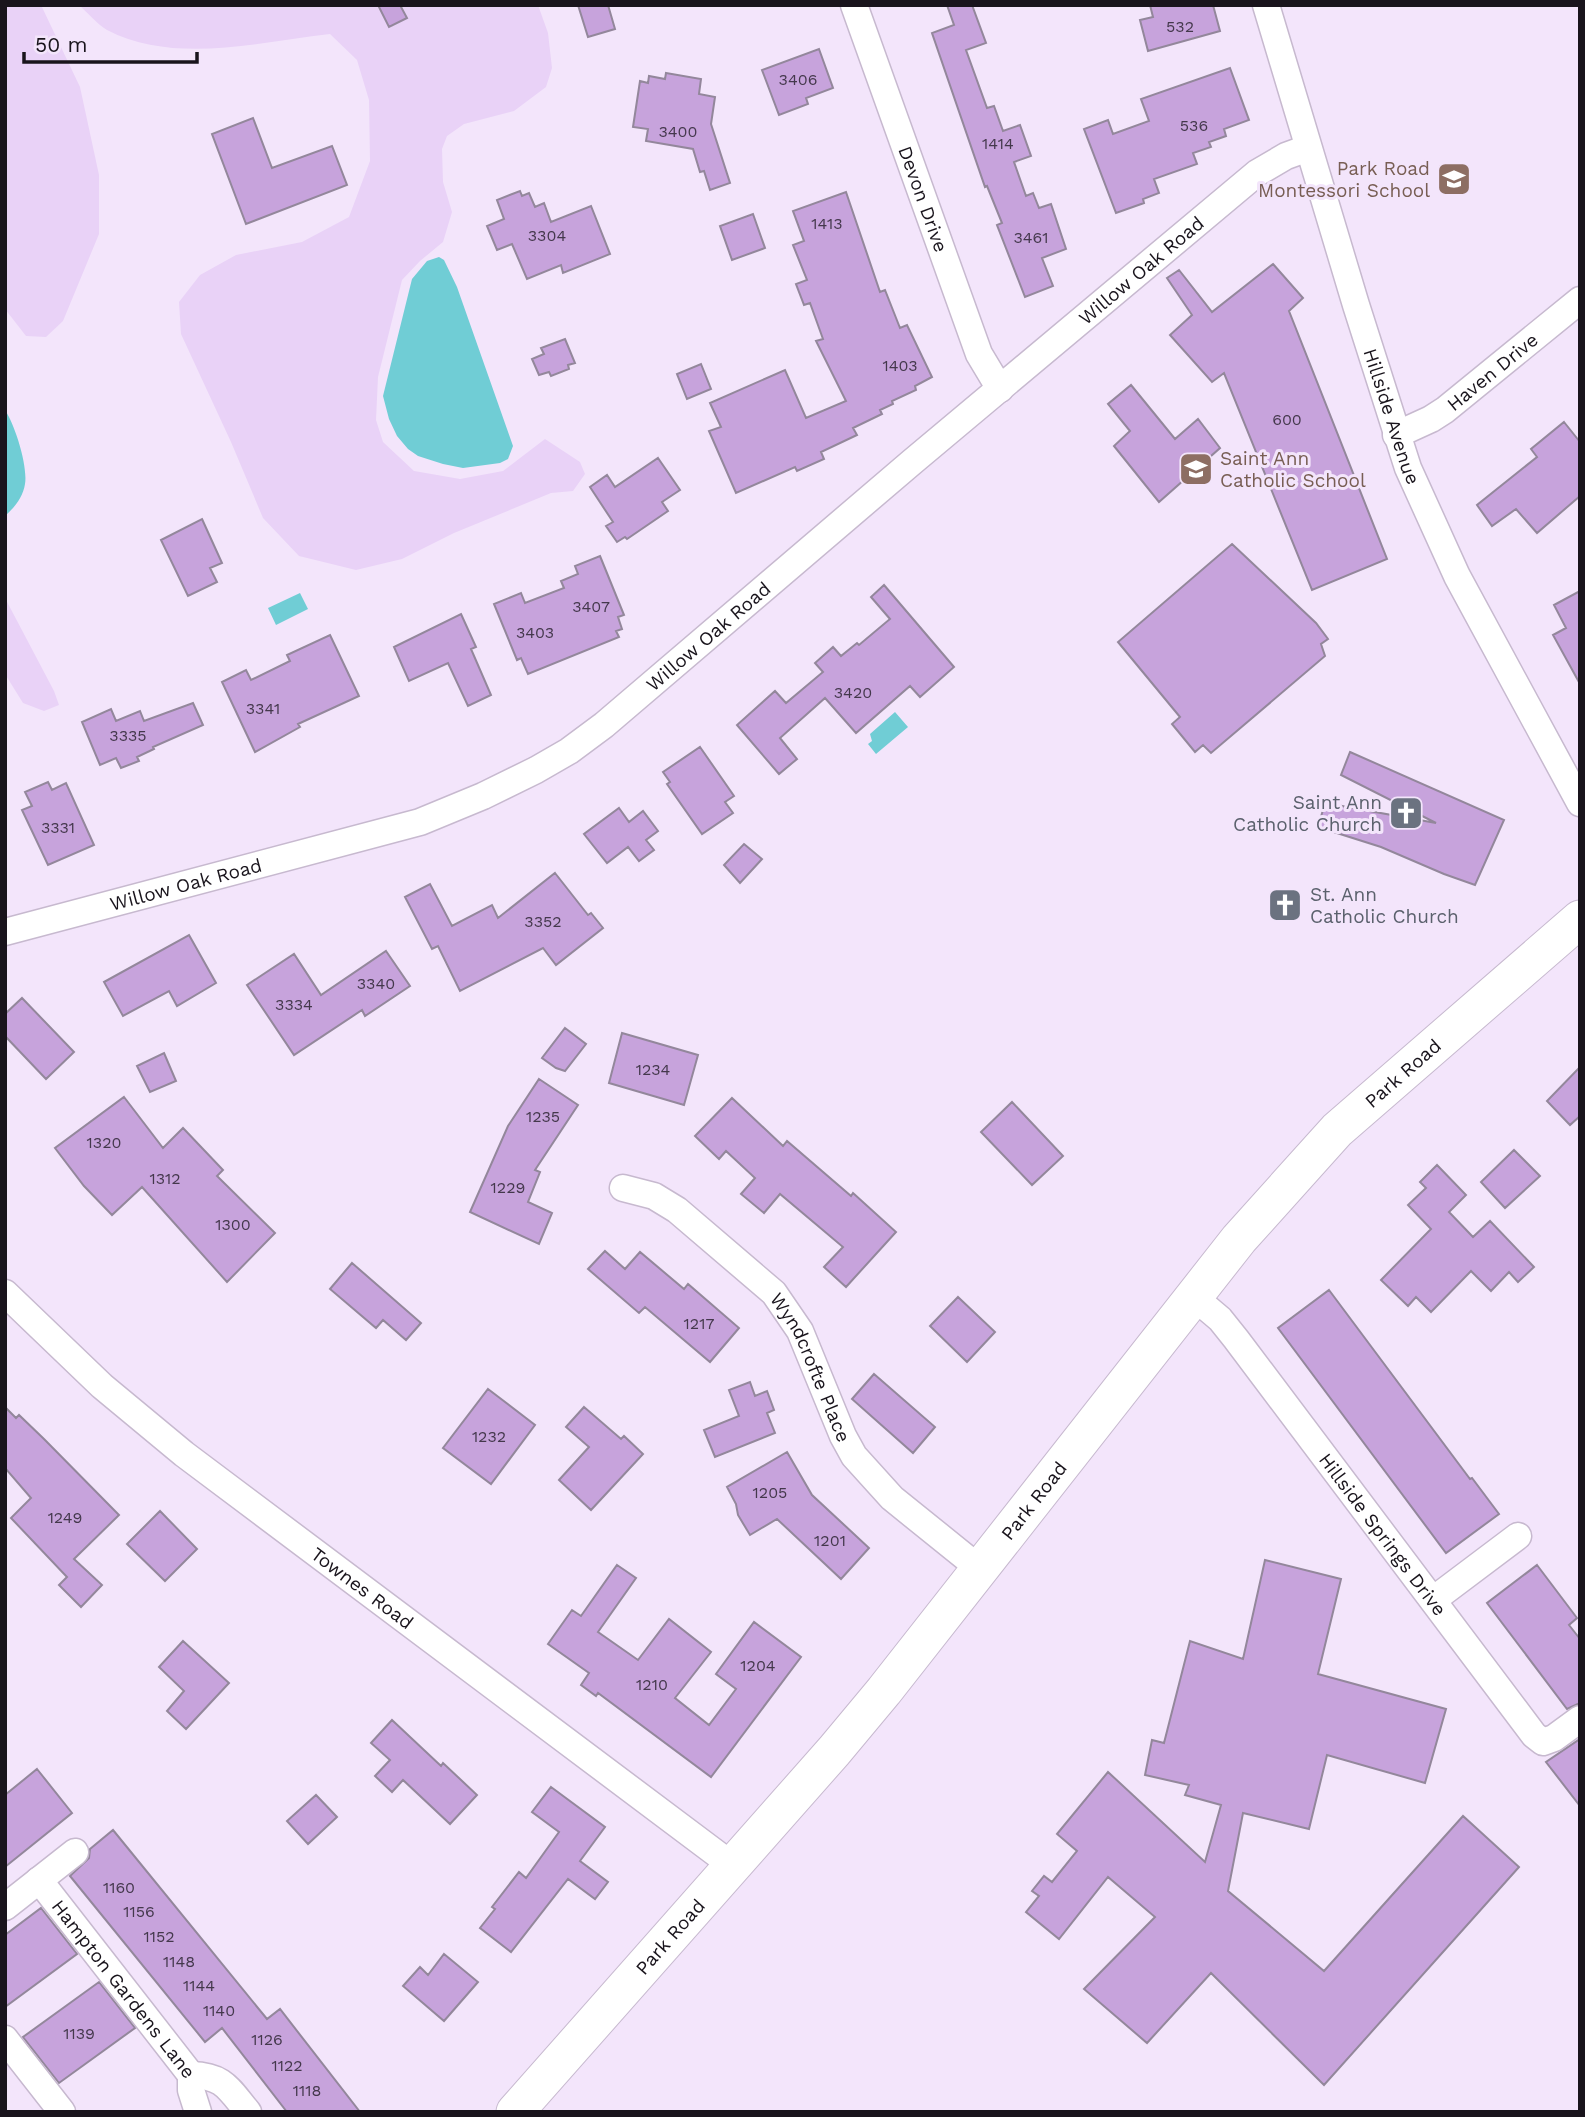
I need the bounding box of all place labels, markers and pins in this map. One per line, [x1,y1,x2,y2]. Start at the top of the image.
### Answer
place label: Park Road Montessori School [1258,157,1430,202]
school or university icon: Park Road Montessori School [1435,160,1473,198]
place label: Saint Ann Catholic School [1220,447,1366,492]
school or university icon: Saint Ann Catholic School [1177,450,1215,488]
place label: Saint Ann Catholic Church [1233,791,1382,836]
church icon: Saint Ann Catholic Church [1387,794,1425,832]
place label: St. Ann Catholic Church [1310,883,1459,928]
church icon: St. Ann Catholic Church [1266,886,1304,924]

